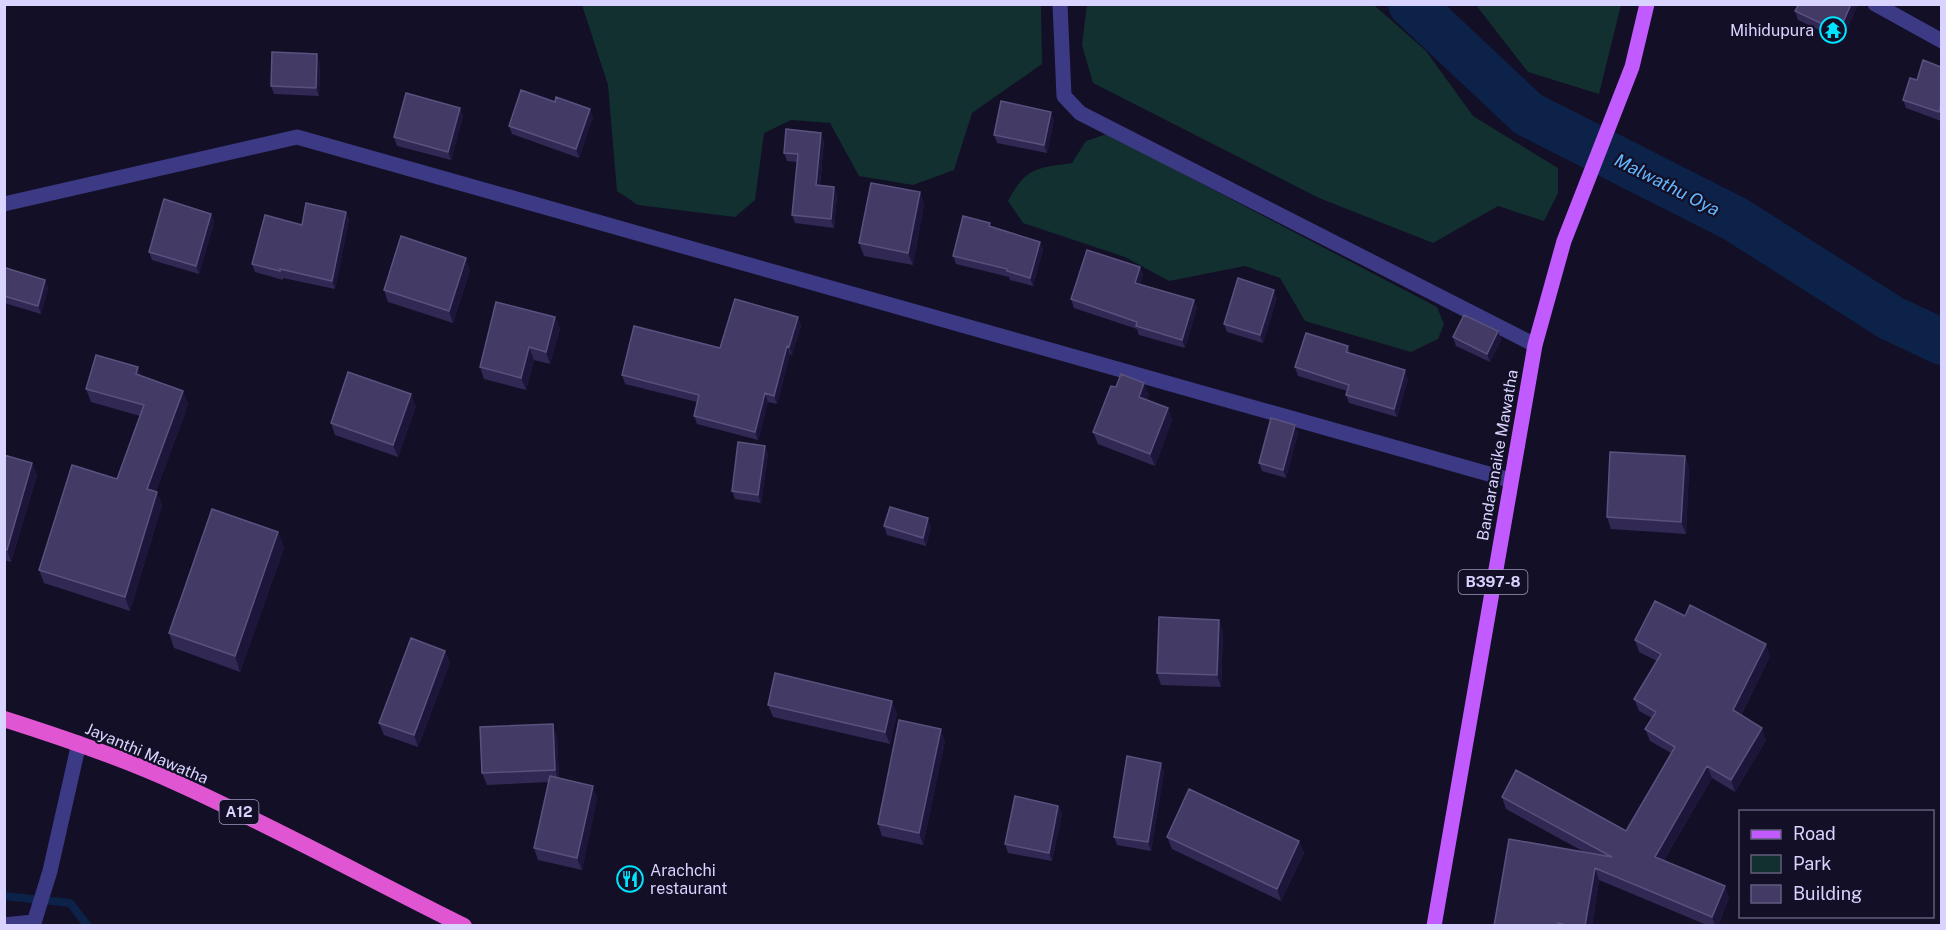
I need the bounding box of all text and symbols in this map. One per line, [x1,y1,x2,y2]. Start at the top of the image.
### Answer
temple icon: Mihidupura [1818,15,1848,45]
place label: Mihidupura [1730,21,1814,40]
water label: Malwathu Oya [1611,149,1723,220]
street label: Bandaranaike Mawatha [1473,368,1522,542]
road number: B397-8 [1458,570,1528,594]
street label: Jayanthi Mawatha [82,719,211,788]
road number: A12 [220,800,258,824]
legend [1739,810,1934,918]
text: Road [1793,823,1836,844]
text: Park [1793,853,1831,874]
place label: Arachchi restaurant [650,861,727,898]
restaurant icon: Arachchi restaurant [615,864,645,894]
text: Building [1793,883,1862,904]

